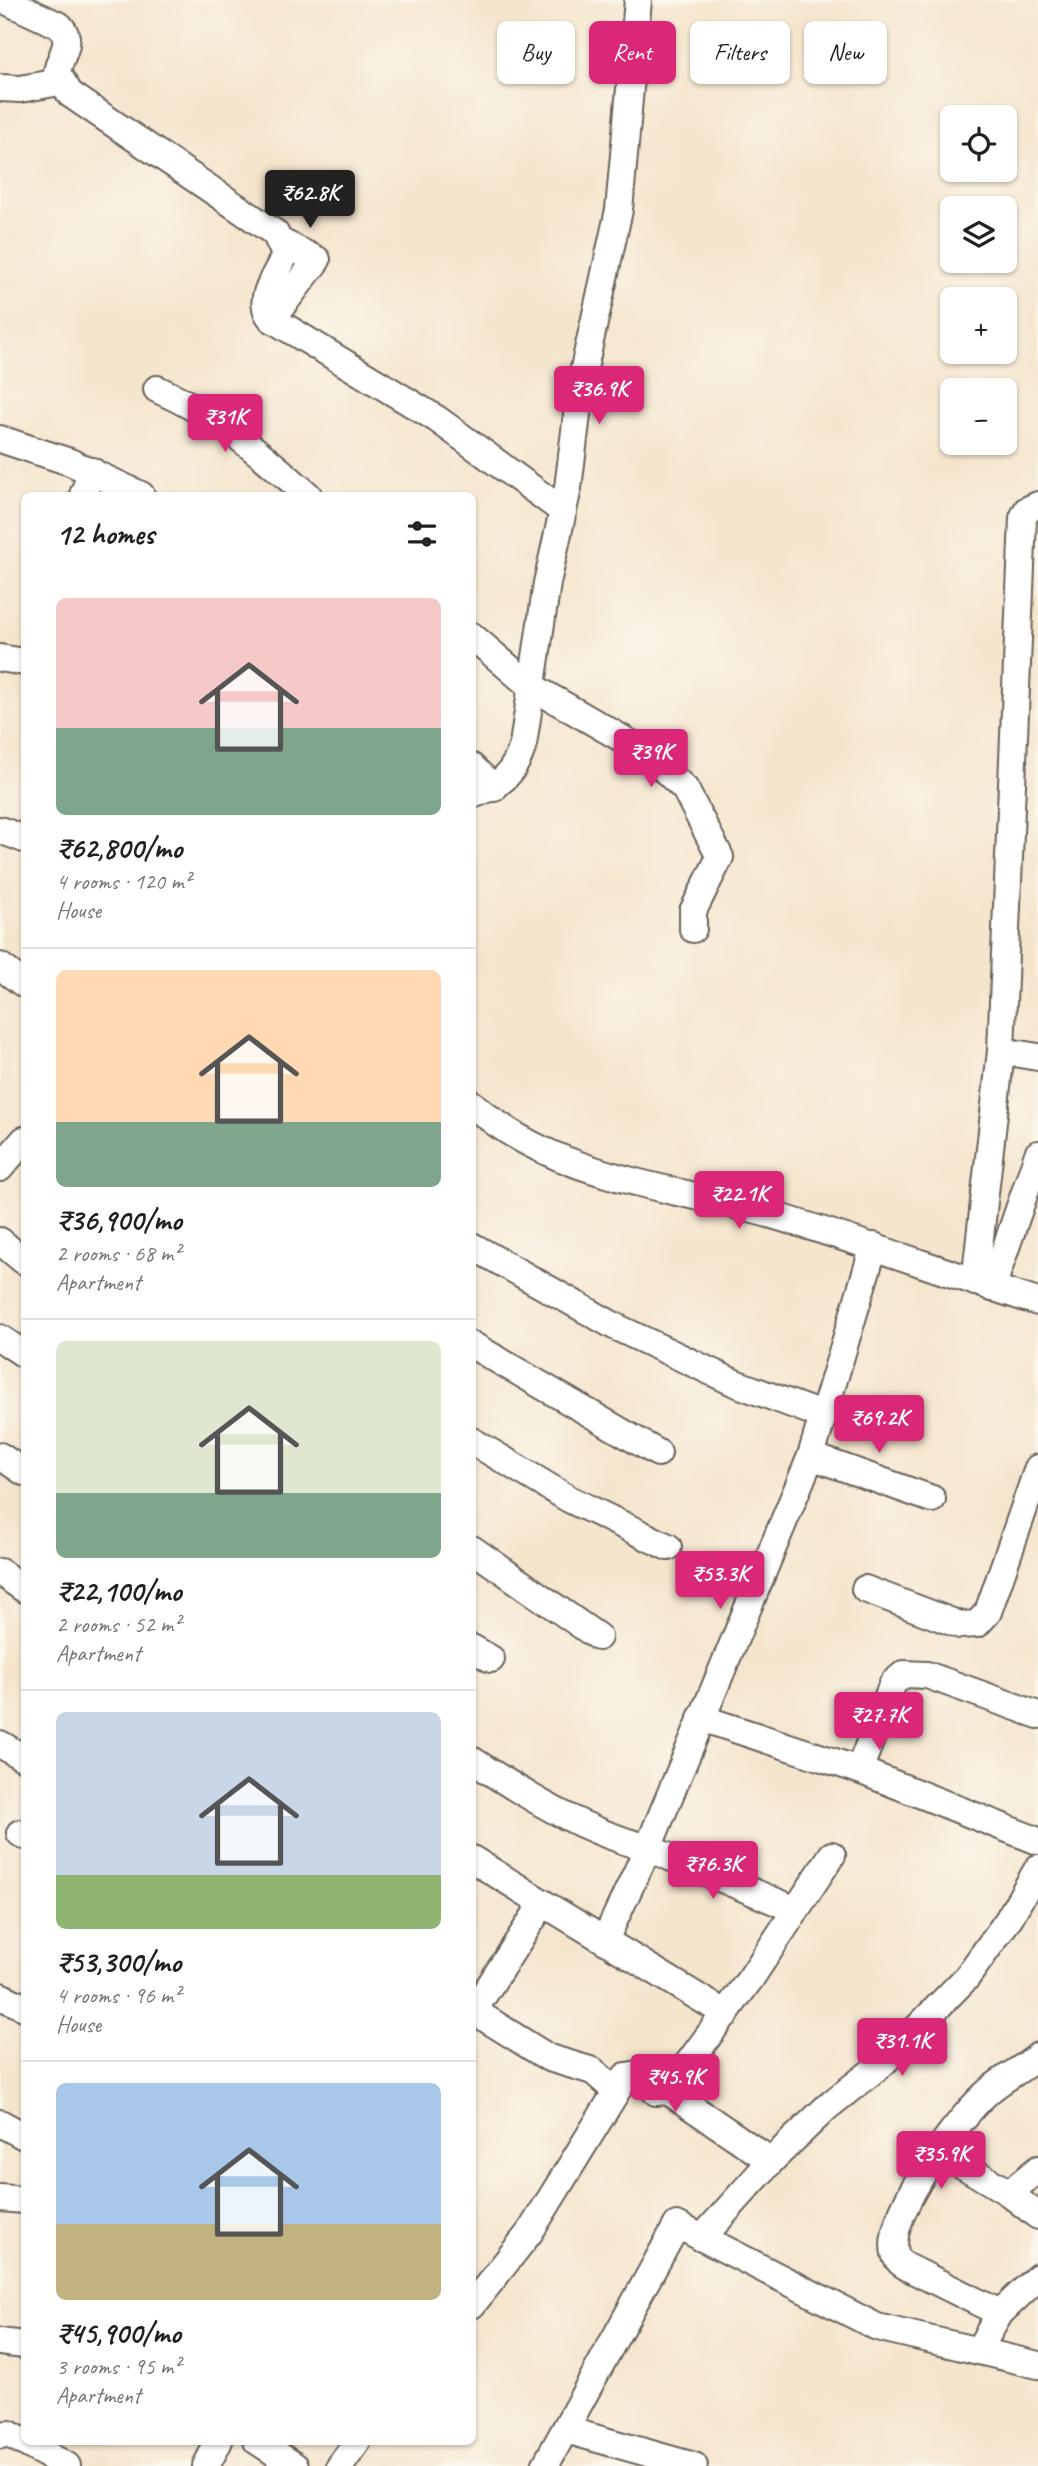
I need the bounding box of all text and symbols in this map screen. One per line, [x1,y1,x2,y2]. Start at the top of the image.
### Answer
chip: Buy [497,21,575,84]
chip: Rent [589,21,676,84]
chip: Filters [690,21,790,84]
chip: New [804,21,887,84]
map controls [940,105,1017,455]
button: locate [940,105,1017,182]
pin: ₹62.8K [253,170,367,230]
text: ₹62.8K [281,178,339,207]
button: layers [940,196,1017,273]
button: + [940,287,1017,364]
pin: ₹36.9K [542,366,656,426]
text: ₹36.9K [570,374,628,403]
button: − [940,378,1017,455]
pin: ₹31K [184,394,266,454]
text: ₹31K [204,402,246,431]
text: 12 homes [56,515,154,553]
icon: filters [403,515,441,553]
icon: home [186,644,312,770]
pin: ₹39K [610,730,692,789]
text: ₹39K [630,737,672,766]
text: ₹62,800/mo [56,829,182,867]
text: 4 rooms · 120 m² [56,867,191,896]
text: House [56,896,101,925]
icon: home [186,1016,312,1142]
pin: ₹22.1K [682,1172,796,1231]
text: ₹22.1K [710,1179,768,1208]
text: ₹36,900/mo [56,1201,182,1239]
text: 2 rooms · 68 m² [56,1239,180,1268]
text: Apartment [56,1268,141,1297]
icon: home [186,1387,312,1513]
pin: ₹69.2K [822,1396,936,1455]
text: ₹69.2K [850,1403,908,1432]
pin: ₹53.3K [663,1552,777,1611]
text: ₹53.3K [691,1559,749,1588]
text: ₹22,100/mo [56,1572,181,1610]
text: 2 rooms · 52 m² [56,1610,180,1639]
text: Apartment [56,1639,141,1668]
pin: ₹27.7K [822,1692,936,1752]
text: ₹27.7K [850,1700,908,1729]
icon: home [186,1758,312,1884]
pin: ₹76.3K [656,1842,770,1901]
text: ₹76.3K [684,1849,742,1878]
text: ₹53,300/mo [56,1943,181,1981]
text: 4 rooms · 96 m² [56,1981,180,2010]
text: House [56,2010,101,2039]
pin: ₹31.1K [845,2018,959,2078]
text: ₹31.1K [873,2026,931,2055]
pin: ₹45.9K [618,2054,732,2114]
text: ₹45.9K [647,2062,704,2091]
icon: home [186,2129,312,2255]
pin: ₹35.9K [884,2132,998,2191]
text: ₹35.9K [913,2139,970,2168]
text: ₹45,900/mo [56,2314,181,2352]
text: 3 rooms · 95 m² [56,2352,180,2381]
text: Apartment [56,2381,141,2410]

